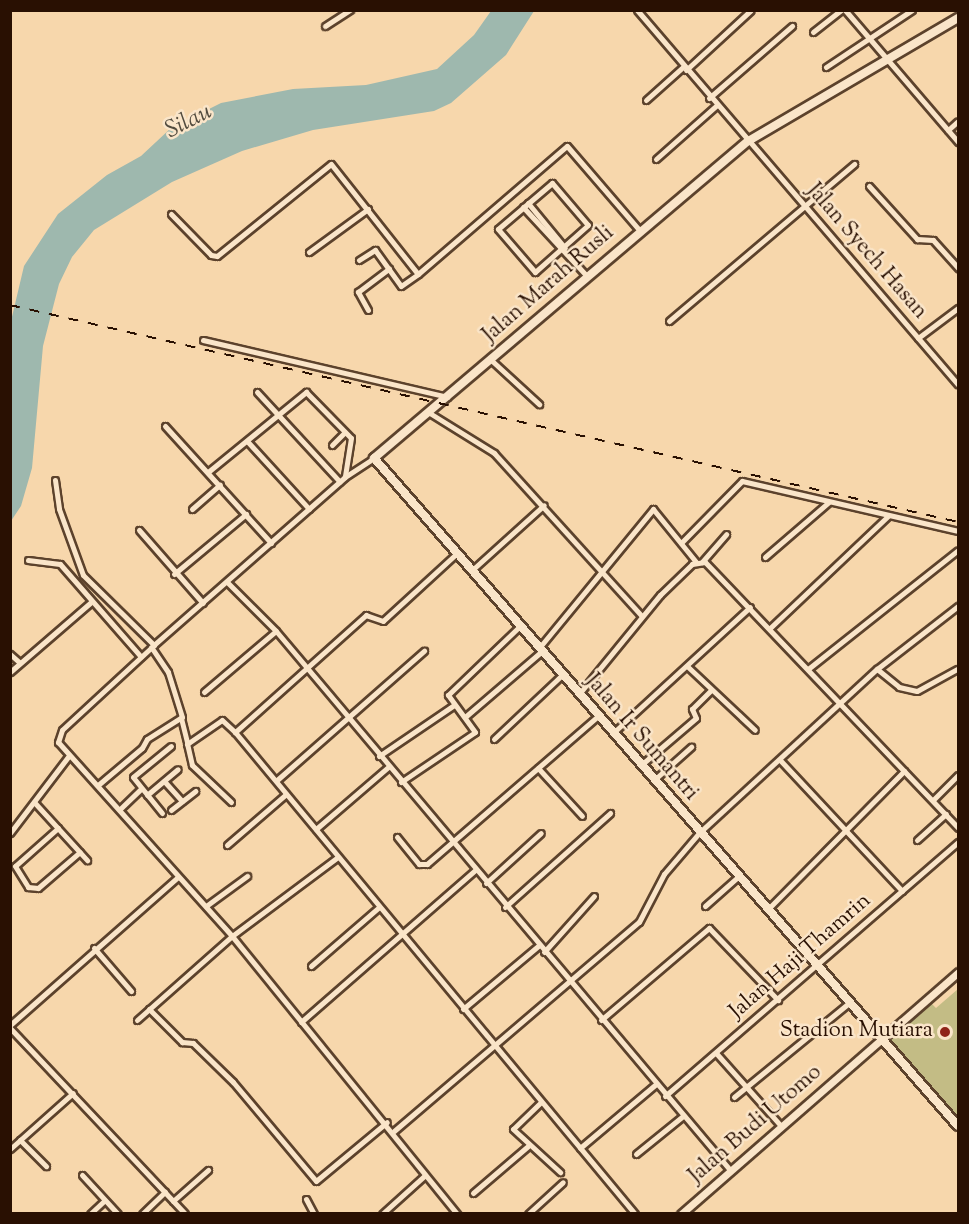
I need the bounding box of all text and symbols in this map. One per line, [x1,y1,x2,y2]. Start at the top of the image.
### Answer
water label: Silau [161,98,217,146]
street label: Jalan Syech Hasan [800,179,932,325]
street label: Jalan Marah Rusli [478,221,620,349]
street label: Jalan Ir Sumantri [579,669,703,807]
street label: Jalan Haji Thamrin [725,888,877,1026]
place label: Stadion Mutiara [780,1019,933,1045]
marker: Stadion Mutiara [938,1025,952,1039]
street label: Jalan Budi Utomo [684,1060,828,1190]

